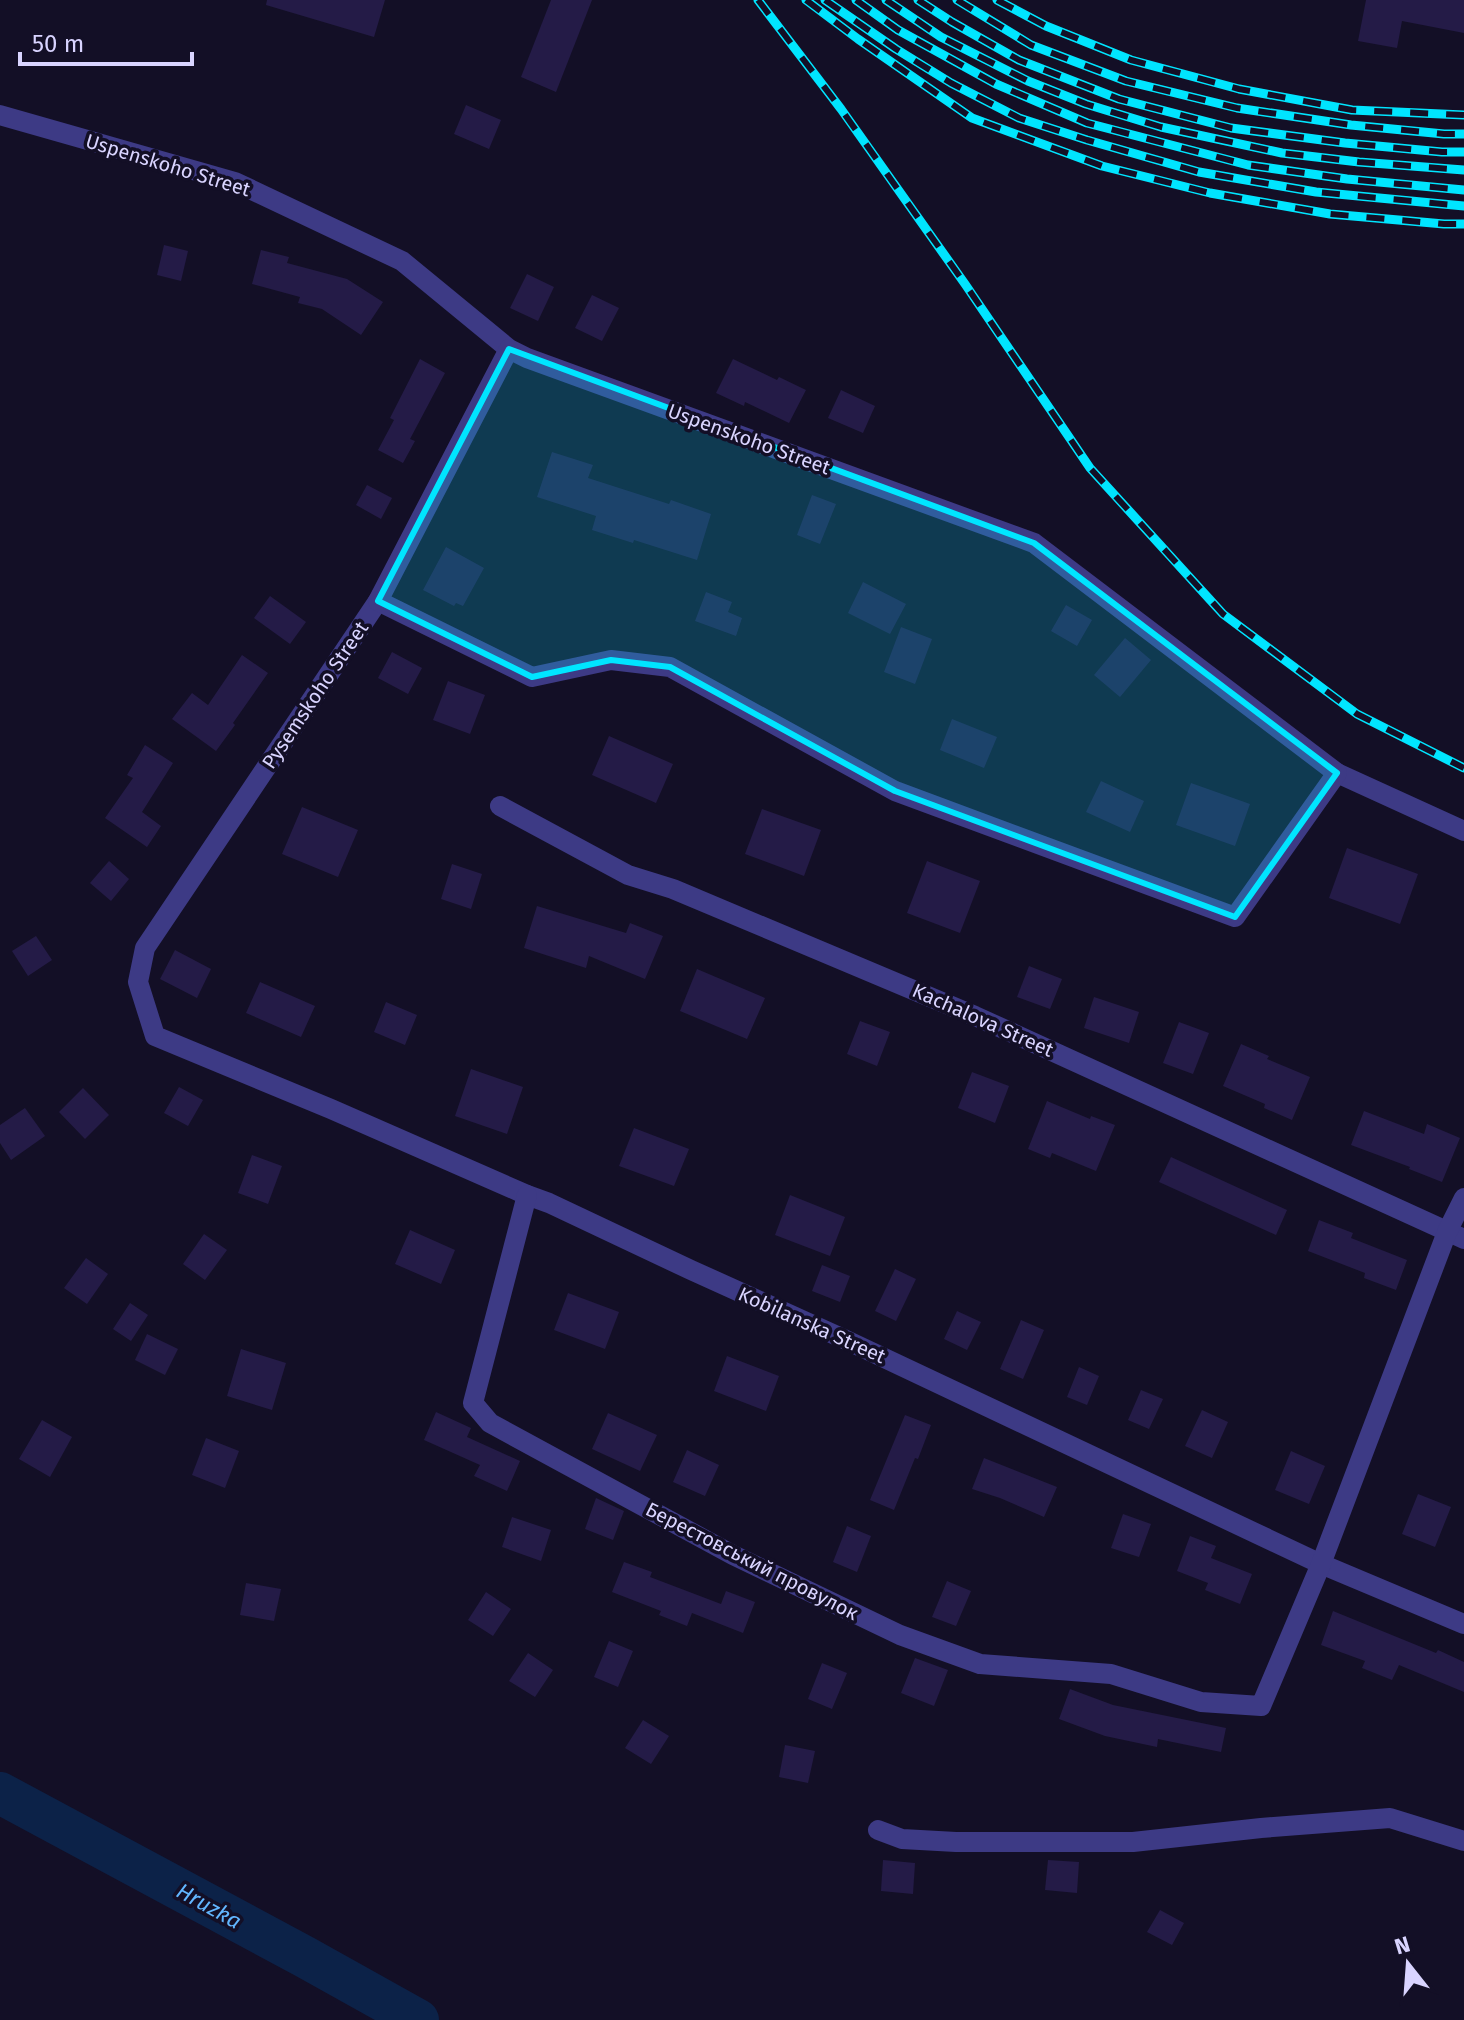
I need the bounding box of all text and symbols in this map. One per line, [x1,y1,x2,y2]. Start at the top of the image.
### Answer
scale bar [20,16,192,66]
text: 50 m [32,30,84,58]
street label: Uspenskoho Street [83,129,254,202]
street label: Uspenskoho Street [665,398,834,480]
street label: Pysemskoho Street [257,616,374,773]
street label: Kachalova Street [909,978,1058,1062]
street label: Kobilanska Street [735,1282,890,1369]
street label: Берестовський провулок [642,1497,863,1625]
water label: Hruzka [172,1877,246,1935]
north arrow [1368,1924,1448,2004]
text: N [1391,1930,1413,1960]

